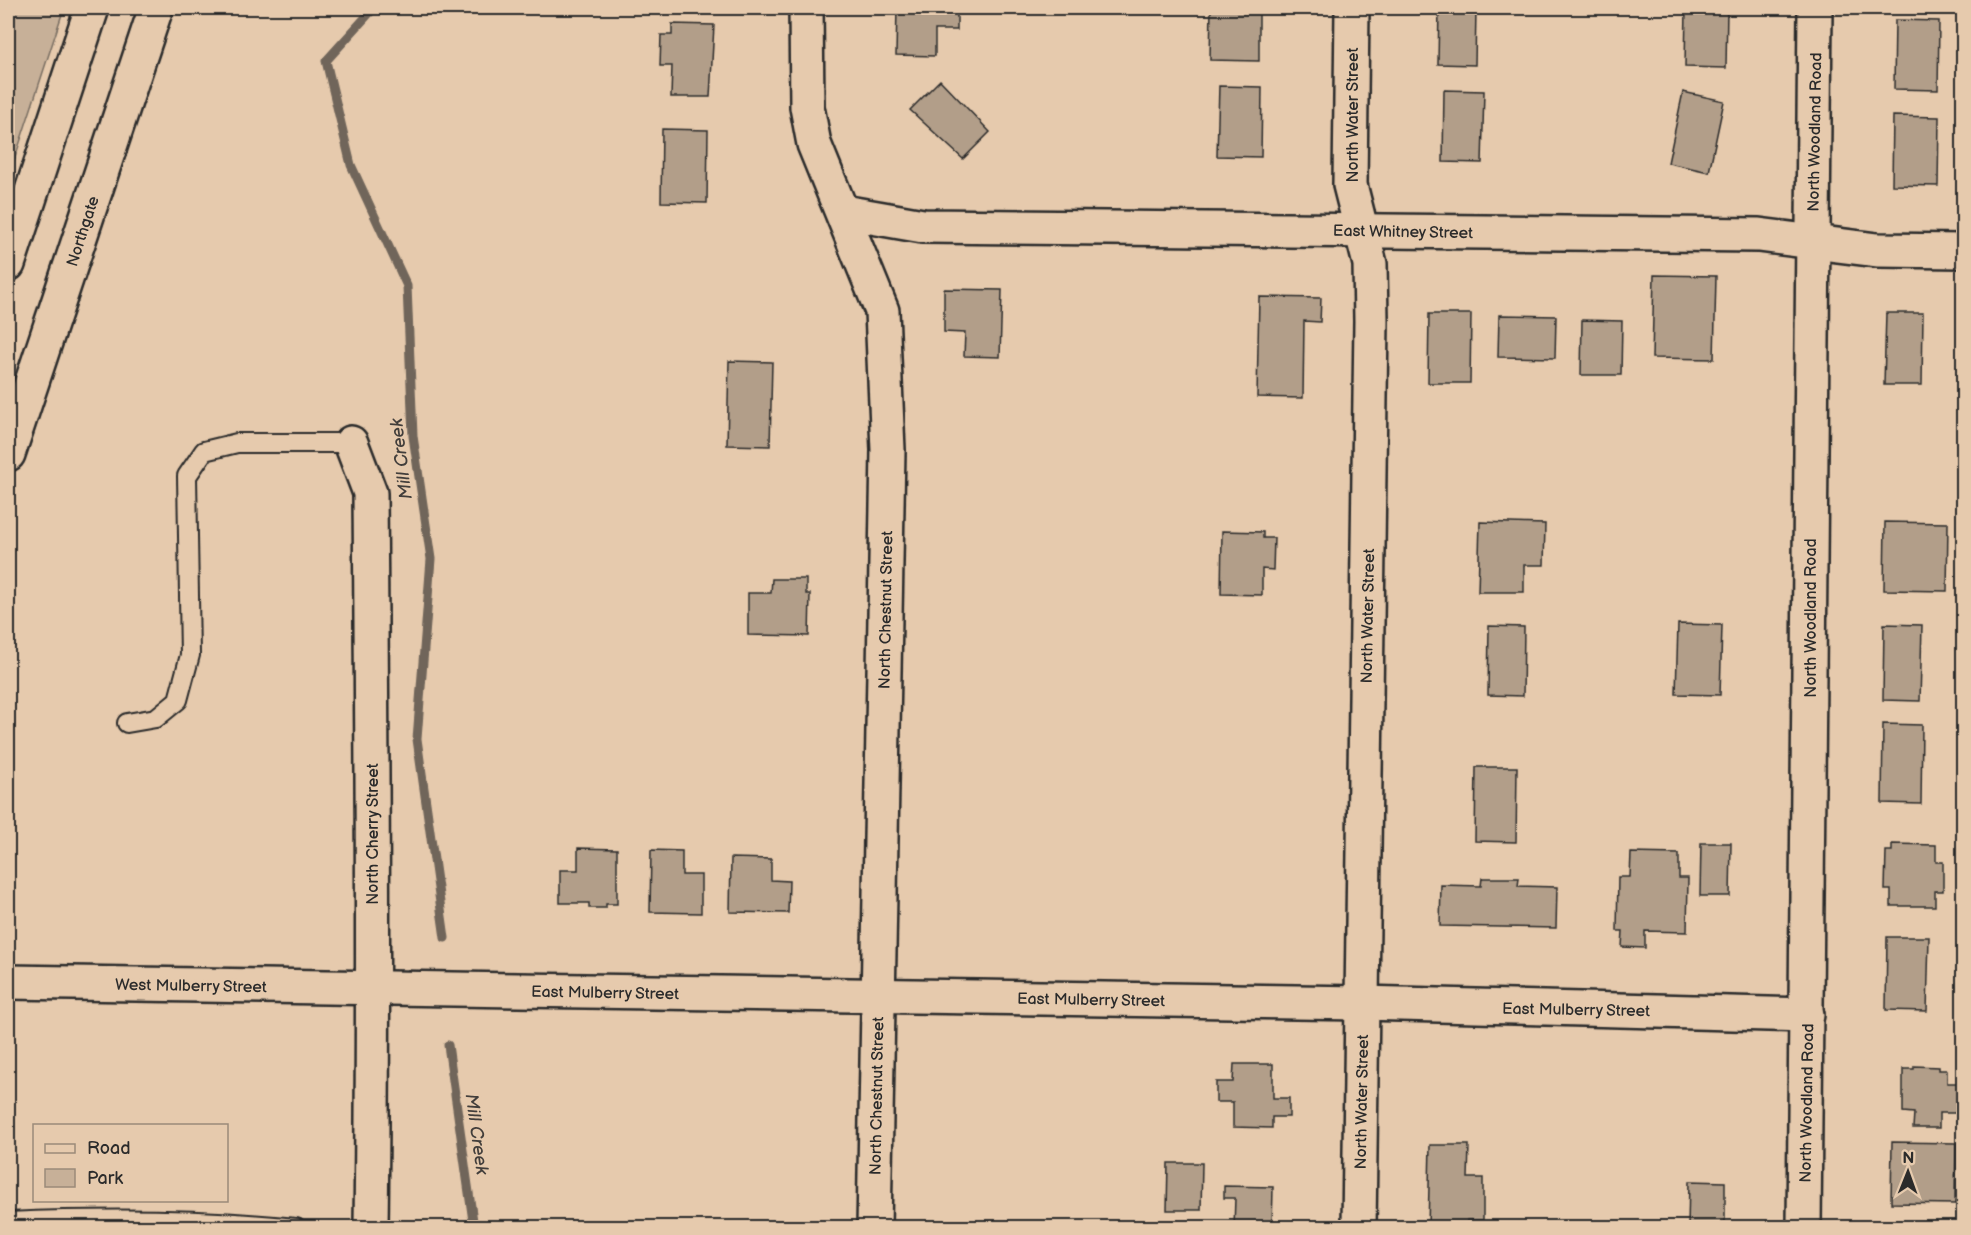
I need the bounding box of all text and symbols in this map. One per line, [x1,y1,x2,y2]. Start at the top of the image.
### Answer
street label: North Water Street [1344,47,1363,182]
street label: North Woodland Road [1805,52,1826,212]
street label: Northgate [63,193,104,269]
street label: East Whitney Street [1333,222,1473,243]
water label: Mill Creek [386,416,417,501]
street label: North Chestnut Street [876,531,897,689]
street label: North Woodland Road [1802,538,1821,698]
street label: North Water Street [1358,548,1379,684]
street label: North Cherry Street [364,763,383,905]
street label: West Mulberry Street [115,976,267,997]
street label: East Mulberry Street [531,983,679,1004]
street label: East Mulberry Street [1017,990,1165,1011]
street label: East Mulberry Street [1502,1000,1650,1021]
street label: North Chestnut Street [867,1017,888,1175]
street label: North Woodland Road [1797,1023,1818,1183]
street label: North Water Street [1352,1034,1373,1170]
water label: Mill Creek [460,1092,493,1177]
legend [33,1124,228,1202]
text: Road [87,1138,131,1159]
north arrow [1878,1142,1938,1202]
text: N [1902,1149,1914,1168]
text: Park [87,1168,123,1189]

